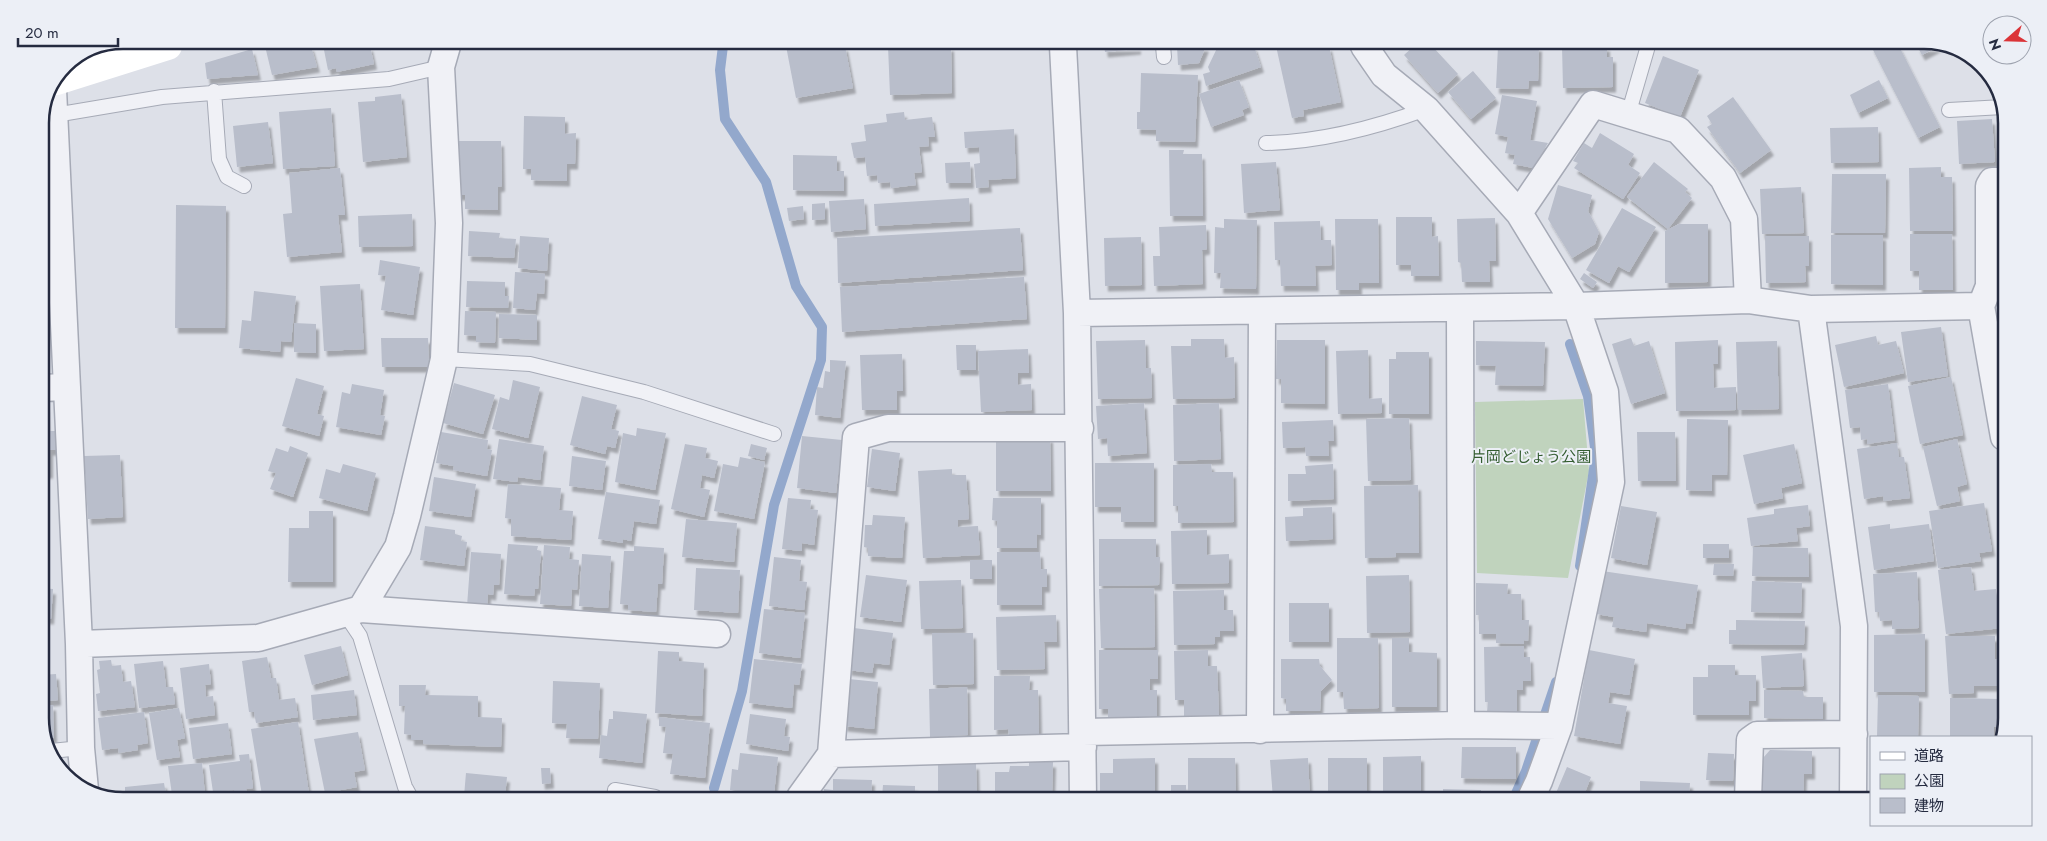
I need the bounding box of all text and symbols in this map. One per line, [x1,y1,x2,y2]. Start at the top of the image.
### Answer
scale bar [18,15,118,47]
north arrow [1982,15,2032,65]
text: 20 m [25,22,59,44]
text: N [1983,36,2006,53]
park label: 片岡どじょう公園 [1471,446,1591,468]
legend [1870,736,2032,826]
text: 道路 [1914,745,1944,767]
text: 公園 [1914,770,1944,792]
text: 建物 [1914,795,1944,817]

